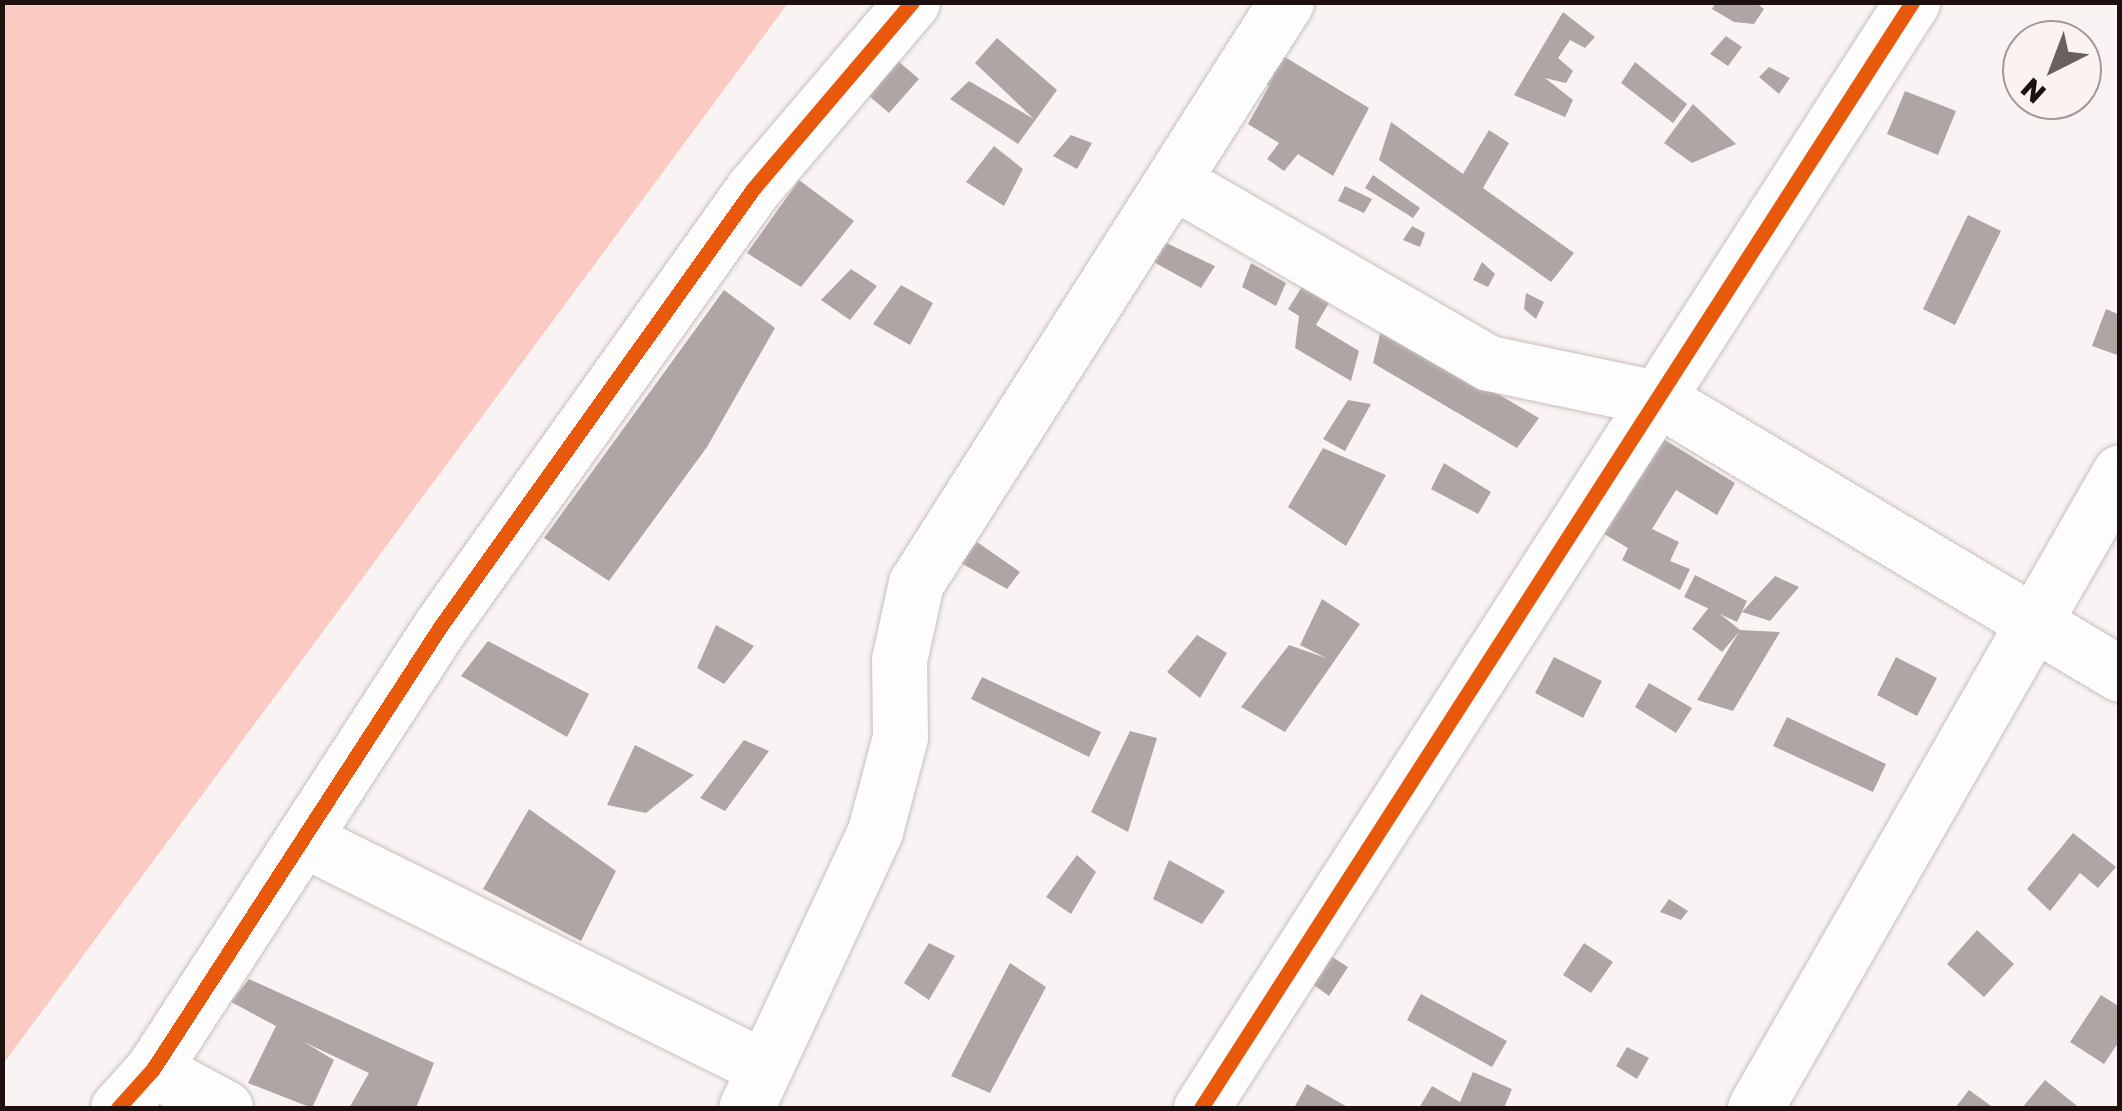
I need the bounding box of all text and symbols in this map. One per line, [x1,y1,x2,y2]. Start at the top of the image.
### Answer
north arrow [2002,20,2102,120]
text: N [2014,72,2052,111]

